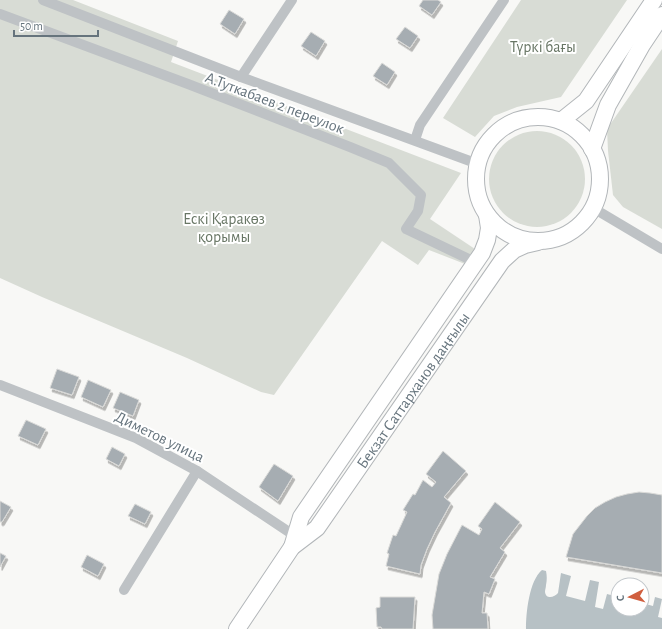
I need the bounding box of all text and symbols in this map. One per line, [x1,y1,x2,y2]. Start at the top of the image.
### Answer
scale bar [14,12,98,38]
text: 50 m [20,20,43,32]
park label: Түркі бағы [510,39,576,55]
street label: А.Туткабаев 2 переулок [203,69,347,138]
park label: Ескі Қаракөз қорымы [183,211,265,245]
street label: Бекзат Саттарханов даңғылы [354,310,473,472]
street label: Диметов улица [112,408,207,466]
north arrow [610,577,650,617]
text: С [615,594,626,602]

